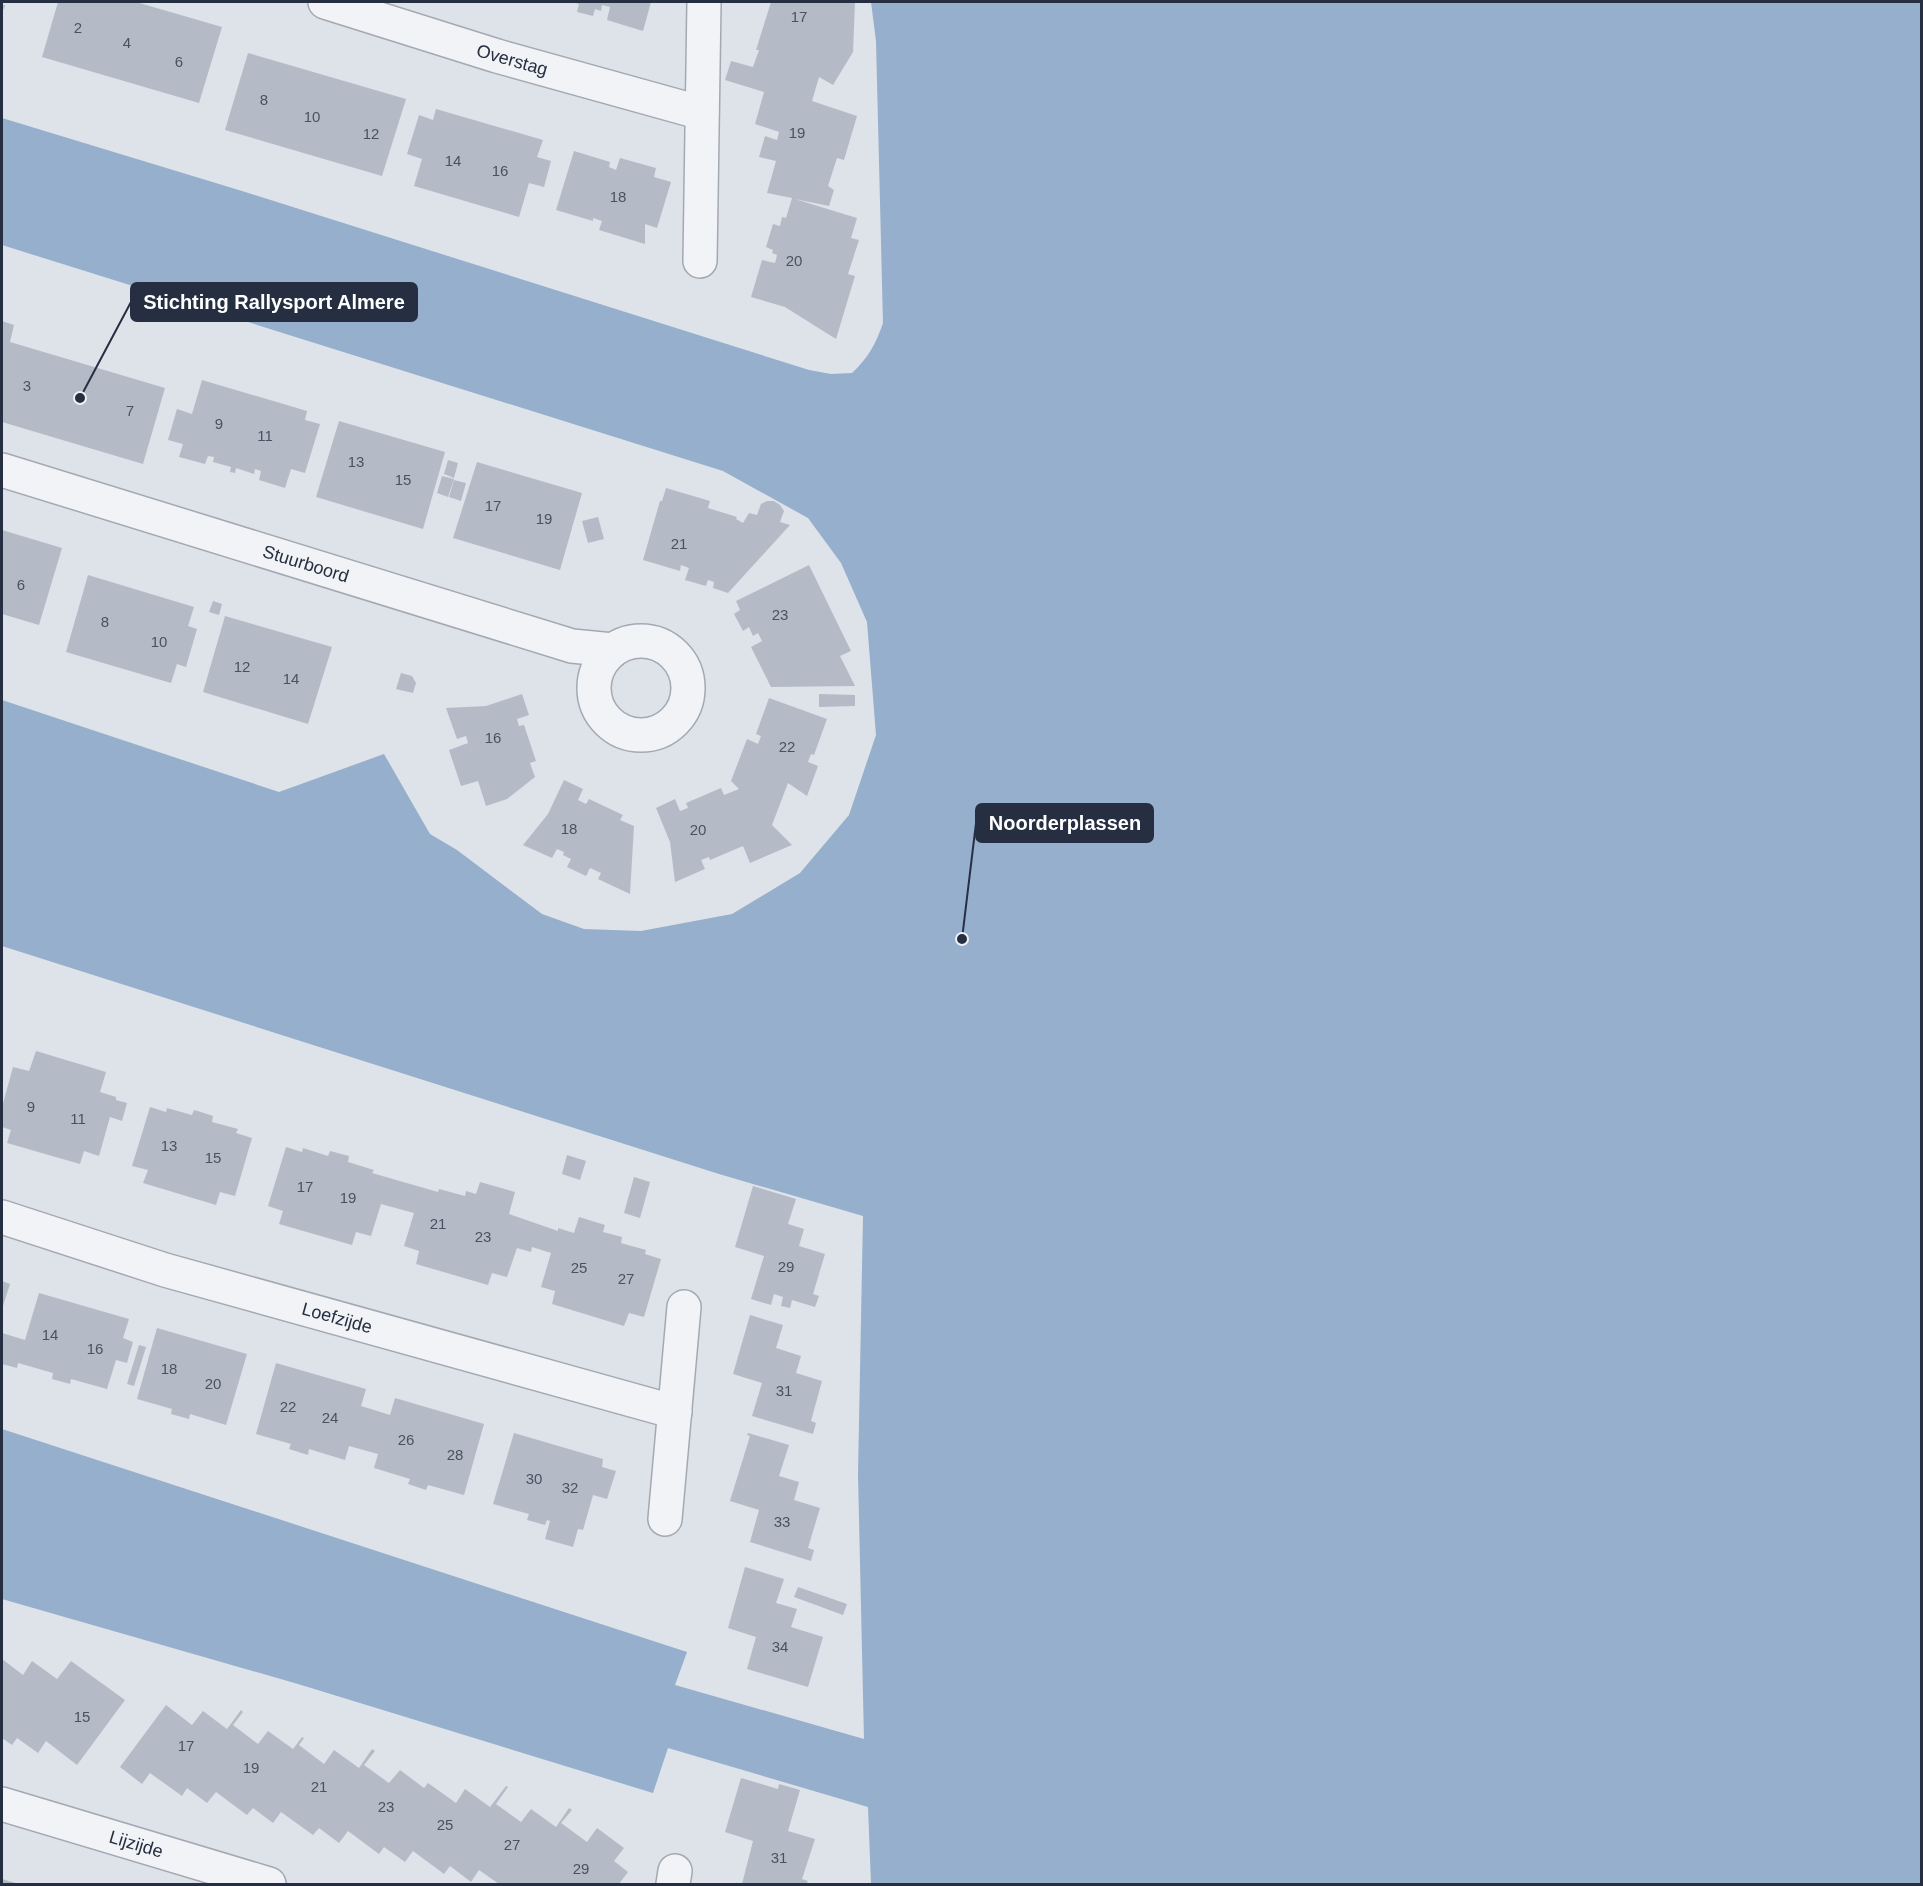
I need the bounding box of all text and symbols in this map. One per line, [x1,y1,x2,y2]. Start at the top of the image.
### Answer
house number: 17 [791,8,807,25]
house number: 2 [74,19,82,36]
house number: 4 [123,34,131,51]
street label: Overstag [474,40,550,80]
house number: 6 [175,53,183,70]
house number: 8 [260,91,268,108]
house number: 10 [304,108,320,125]
house number: 19 [789,124,805,141]
house number: 12 [363,125,379,142]
house number: 14 [445,152,461,169]
house number: 16 [492,162,508,179]
house number: 18 [610,188,626,205]
house number: 20 [786,252,802,269]
callout: Stichting Rallysport Almere [131,283,417,321]
text: Stichting Rallysport Almere [143,291,405,313]
house number: 3 [23,377,31,394]
house number: 7 [126,402,134,419]
house number: 9 [215,415,223,432]
house number: 11 [257,427,273,444]
house number: 13 [348,453,364,470]
house number: 15 [395,471,411,488]
house number: 17 [485,497,501,514]
house number: 19 [536,510,552,527]
house number: 21 [671,535,687,552]
street label: Stuurboord [260,541,351,587]
house number: 6 [17,576,25,593]
house number: 23 [772,606,788,623]
house number: 8 [101,613,109,630]
house number: 10 [151,633,167,650]
house number: 12 [234,658,250,675]
house number: 14 [283,670,299,687]
house number: 16 [485,729,501,746]
house number: 22 [779,738,795,755]
callout: Noorderplassen [976,804,1153,842]
text: Noorderplassen [989,812,1141,834]
house number: 18 [561,820,577,837]
house number: 20 [690,821,706,838]
house number: 9 [27,1098,35,1115]
house number: 11 [70,1110,86,1127]
house number: 13 [161,1137,177,1154]
house number: 15 [205,1149,221,1166]
house number: 17 [297,1178,313,1195]
house number: 19 [340,1189,356,1206]
house number: 21 [430,1215,446,1232]
house number: 23 [475,1228,491,1245]
house number: 29 [778,1258,794,1275]
house number: 25 [571,1259,587,1276]
house number: 27 [618,1270,634,1287]
street label: Loefzijde [300,1299,374,1337]
house number: 14 [42,1326,58,1343]
house number: 16 [87,1340,103,1357]
house number: 18 [161,1360,177,1377]
house number: 20 [205,1375,221,1392]
house number: 31 [776,1382,792,1399]
house number: 22 [280,1398,296,1415]
house number: 24 [322,1409,338,1426]
house number: 26 [398,1431,414,1448]
house number: 28 [447,1446,463,1463]
house number: 30 [526,1470,542,1487]
house number: 32 [562,1479,578,1496]
house number: 33 [774,1513,790,1530]
house number: 34 [772,1638,788,1655]
house number: 15 [74,1708,90,1725]
house number: 17 [178,1737,194,1754]
house number: 19 [243,1759,259,1776]
house number: 21 [311,1778,327,1795]
house number: 23 [378,1798,394,1815]
house number: 25 [437,1816,453,1833]
street label: Lijzijde [107,1827,165,1862]
house number: 27 [504,1836,520,1853]
house number: 31 [771,1849,787,1866]
house number: 29 [573,1860,589,1877]

